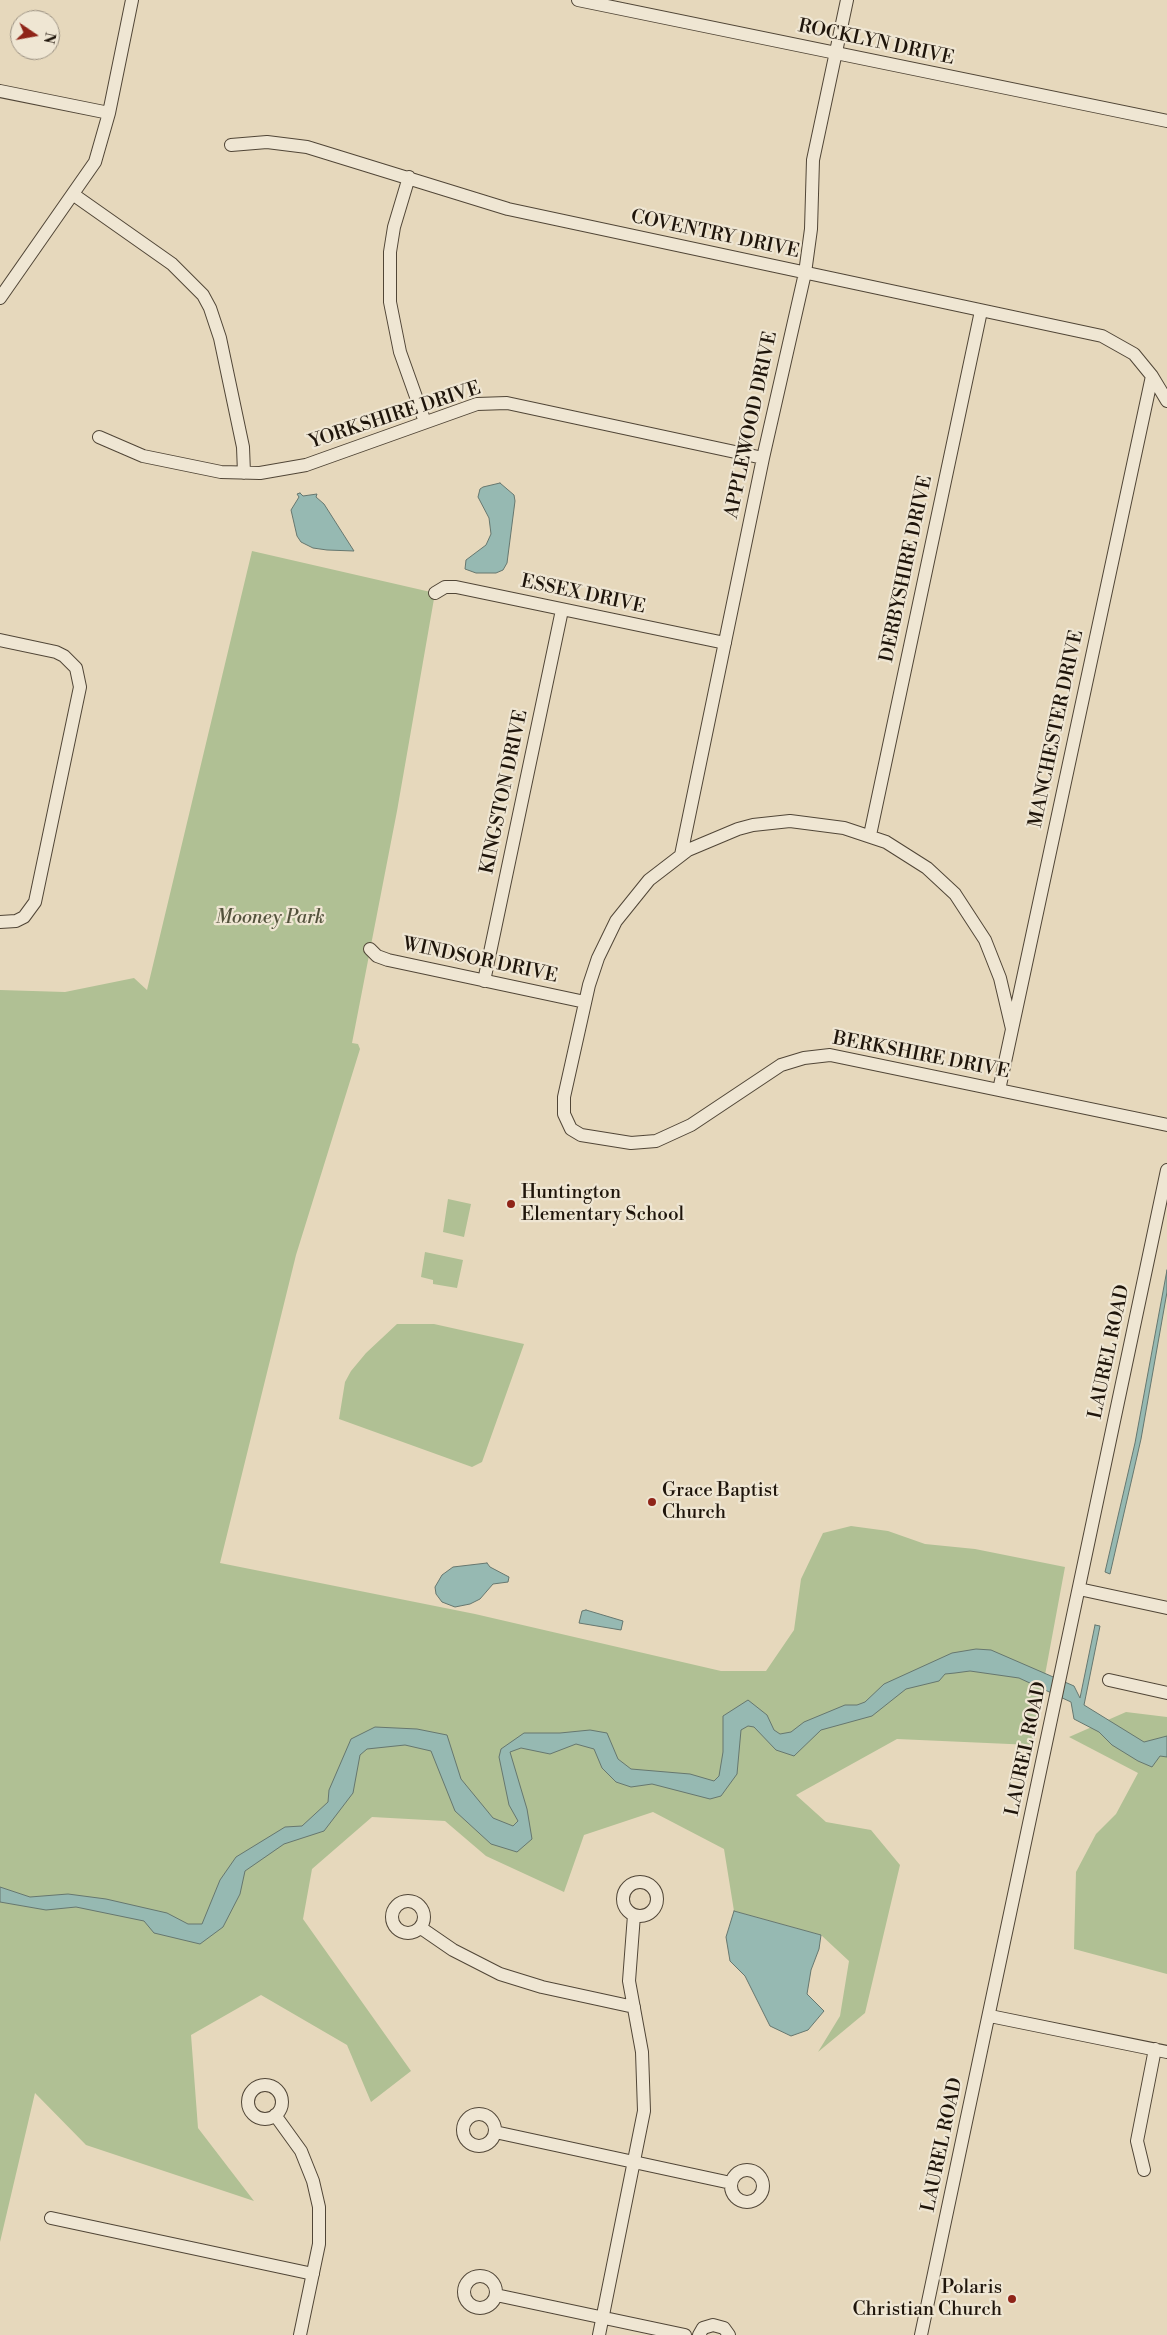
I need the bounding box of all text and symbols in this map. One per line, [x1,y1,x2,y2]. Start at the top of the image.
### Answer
north arrow [10,10,60,60]
street label: ROCKLYN DRIVE [796,15,956,71]
text: N [39,31,59,45]
street label: COVENTRY DRIVE [629,206,801,264]
street label: APPLEWOOD DRIVE [721,329,783,521]
street label: YORKSHIRE DRIVE [306,377,484,455]
street label: DERBYSHIRE DRIVE [876,474,938,664]
street label: ESSEX DRIVE [519,571,647,619]
street label: MANCHESTER DRIVE [1025,628,1089,830]
street label: KINGSTON DRIVE [476,708,534,876]
park label: Mooney Park [215,907,325,929]
street label: WINDSOR DRIVE [400,933,560,989]
street label: BERKSHIRE DRIVE [831,1028,1011,1084]
place label: Huntington Elementary School [521,1182,684,1226]
marker: Huntington Elementary School [505,1198,517,1210]
street label: LAUREL ROAD [1085,1283,1135,1421]
place label: Grace Baptist Church [662,1480,779,1524]
marker: Grace Baptist Church [646,1496,658,1508]
street label: LAUREL ROAD [1002,1680,1052,1818]
street label: LAUREL ROAD [918,2076,968,2214]
place label: Polaris Christian Church [852,2277,1002,2321]
marker: Polaris Christian Church [1006,2293,1018,2305]

